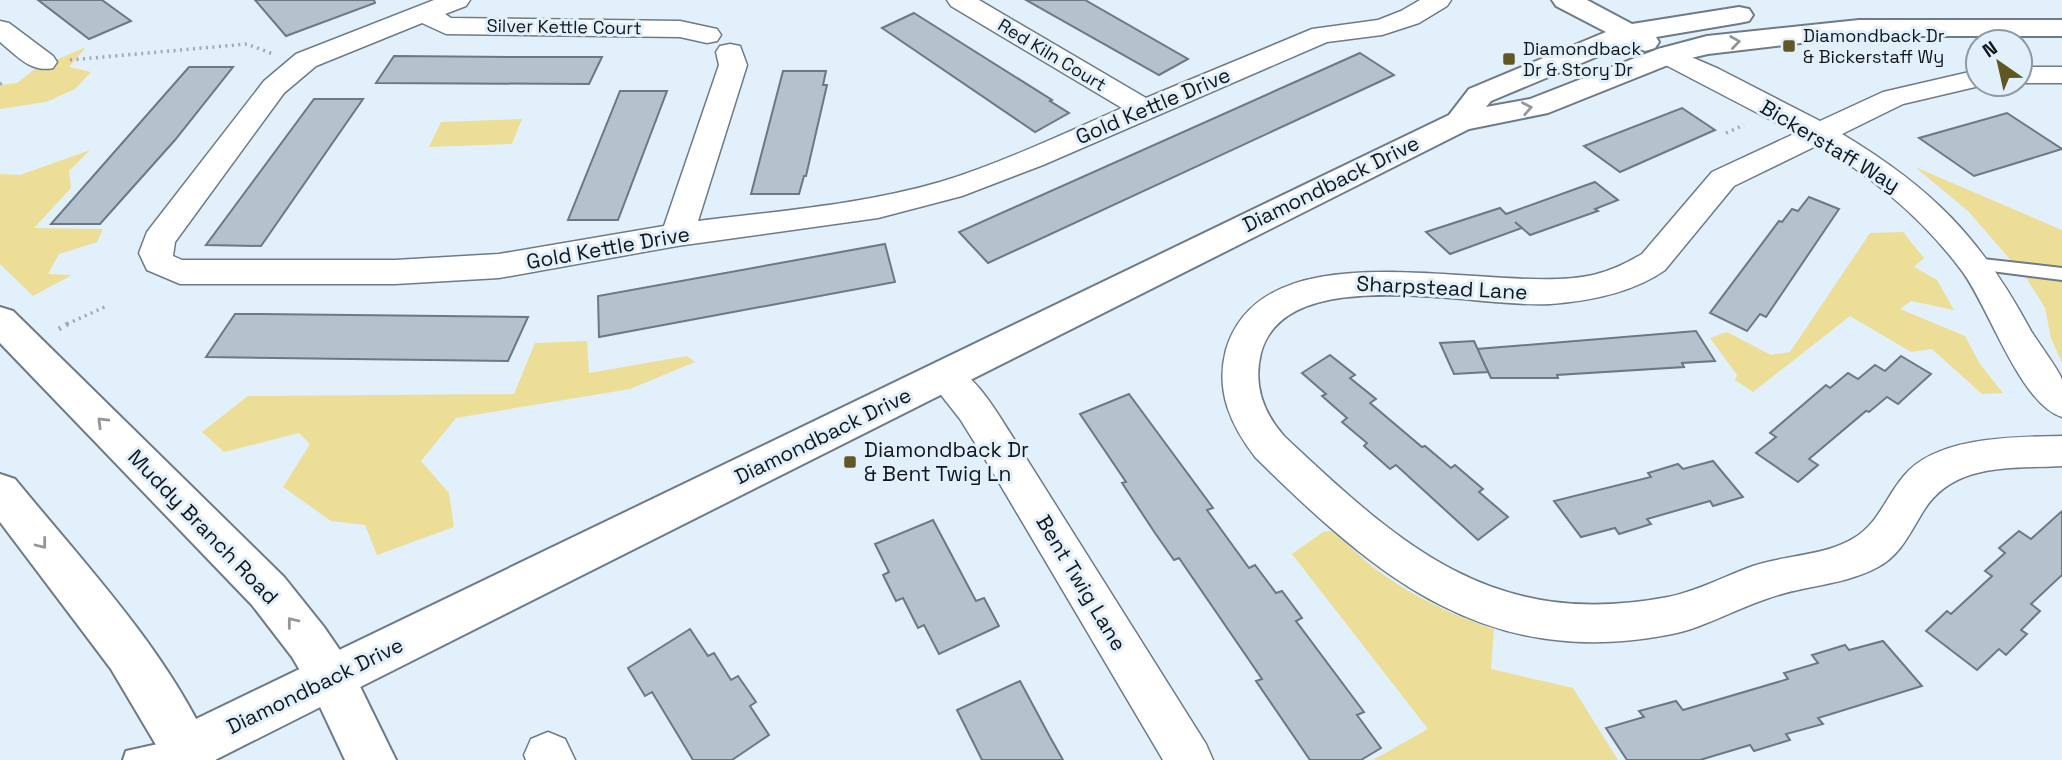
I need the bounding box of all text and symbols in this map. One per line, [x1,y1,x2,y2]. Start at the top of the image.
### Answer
street label: Red Kiln Court [994,13,1111,96]
street label: Silver Kettle Court [486,14,642,39]
place label: Diamondback Dr & Bickerstaff Wy [1803,24,1945,68]
north arrow [1964,28,2034,98]
one-way arrow [1729,34,1741,49]
text: N [1978,35,2002,63]
place label: Diamondback Dr & Story Dr [1523,37,1641,81]
marker: Diamondback Dr & Bickerstaff Wy [1781,38,1797,54]
marker: Diamondback Dr & Story Dr [1501,51,1517,67]
street label: Gold Kettle Drive [1071,61,1234,150]
street label: Bickerstaff Way [1755,93,1905,198]
one-way arrow [1521,102,1533,117]
street label: Diamondback Drive [1238,129,1424,238]
street label: Gold Kettle Drive [524,220,692,275]
street label: Sharpstead Lane [1356,270,1528,305]
street label: Diamondback Drive [730,381,916,490]
one-way arrow [97,417,110,430]
place label: Diamondback Dr & Bent Twig Ln [864,436,1029,487]
street label: Muddy Branch Road [122,444,284,610]
marker: Diamondback Dr & Bent Twig Ln [842,454,858,470]
street label: Bent Twig Lane [1030,510,1133,656]
one-way arrow [34,537,47,549]
one-way arrow [288,617,301,630]
street label: Diamondback Drive [222,631,408,740]

